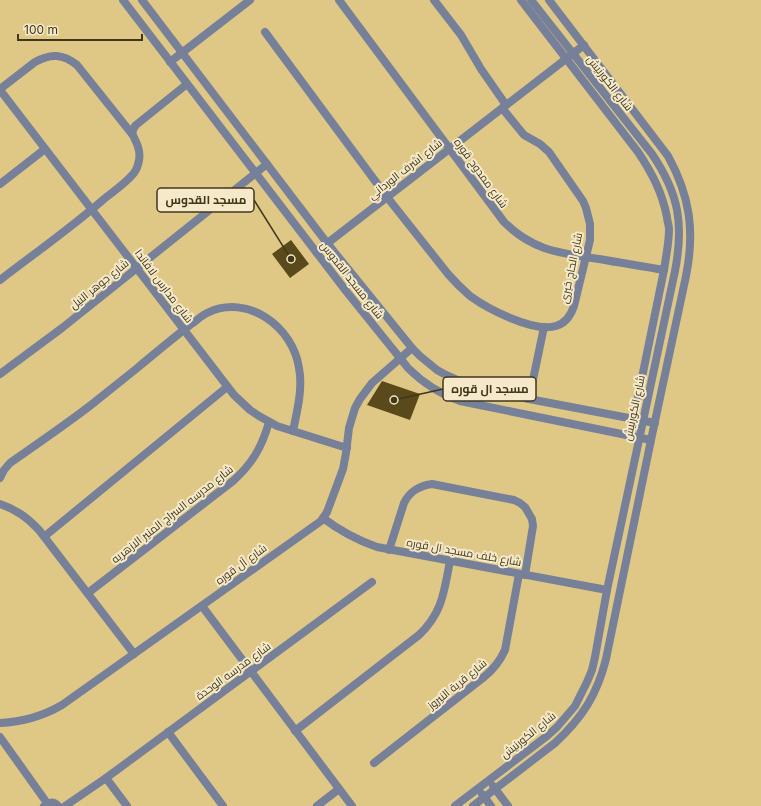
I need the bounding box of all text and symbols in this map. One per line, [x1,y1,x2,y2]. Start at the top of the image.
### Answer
scale bar [18,16,142,42]
text: 100 m [24,22,58,37]
street label: شارع الكورنيش [583,52,636,114]
street label: شارع ممدوح قوره [450,135,511,211]
street label: شارع اشرف الورداني [365,136,446,204]
callout: مسجد القدوس [157,188,254,212]
text: مسجد القدوس [166,192,246,208]
street label: شارع الحاج خيرى [557,231,586,305]
street label: شارع مسجد القدوس [317,238,387,322]
street label: شارع مدارس لافاندا [131,246,196,326]
street label: شارع جوهر النيل [67,256,132,313]
street label: شارع الكورنيش [620,374,649,442]
callout: مسجد ال قوره [443,377,536,401]
text: مسجد ال قوره [451,381,529,397]
street label: شارع مدرسه السراج المنير الازهريه [108,462,237,567]
street label: شارع خلف مسجد ال قوره [405,535,523,570]
street label: شارع آل قوره [213,541,270,588]
street label: شارع مدرسه الوحدة [193,639,274,704]
street label: شارع قرية النيروز [424,656,490,714]
street label: شارع الكورنيش [498,709,559,762]

